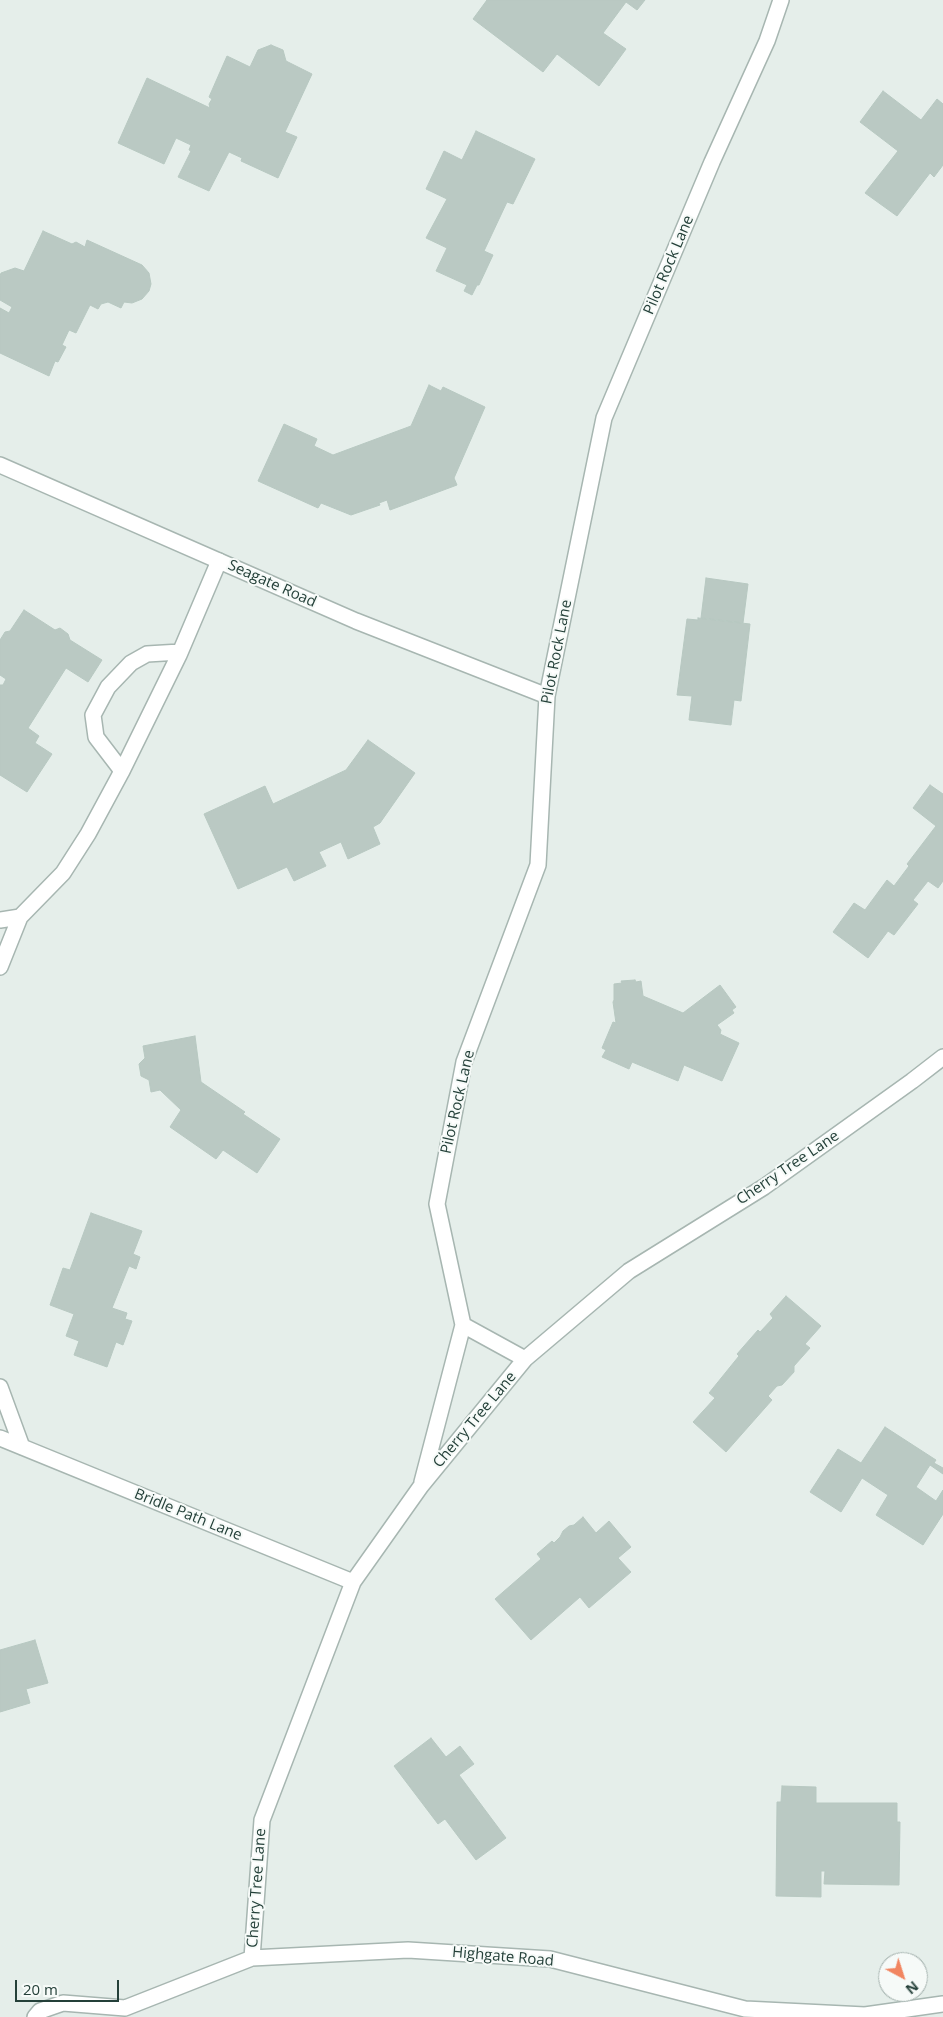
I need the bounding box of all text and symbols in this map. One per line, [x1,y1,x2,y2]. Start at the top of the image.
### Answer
street label: Pilot Rock Lane [640,213,698,317]
street label: Seagate Road [225,556,319,612]
street label: Pilot Rock Lane [538,598,576,706]
street label: Pilot Rock Lane [437,1048,479,1156]
street label: Cherry Tree Lane [733,1127,843,1209]
street label: Cherry Tree Lane [430,1368,520,1472]
street label: Bridle Path Lane [132,1485,244,1545]
street label: Cherry Tree Lane [244,1828,270,1948]
street label: Highgate Road [451,1944,555,1970]
north arrow [878,1952,928,2002]
scale bar [18,1970,121,2002]
text: N [902,1977,923,1999]
text: 20 m [23,1979,58,1999]

